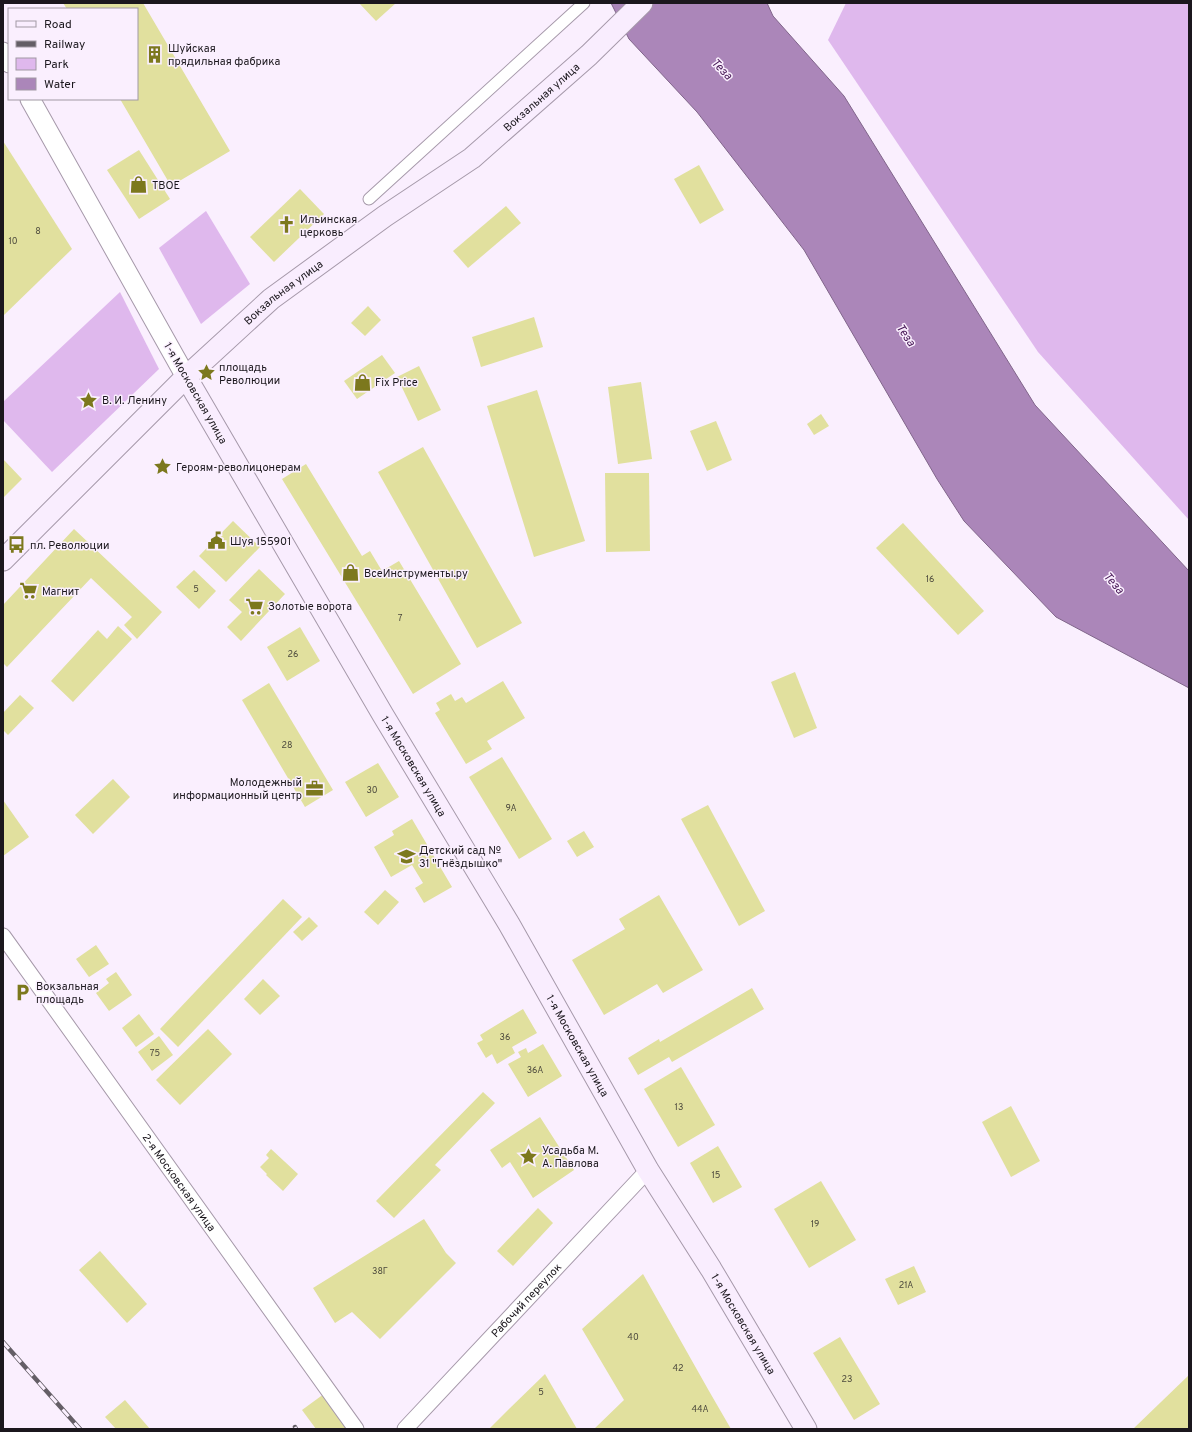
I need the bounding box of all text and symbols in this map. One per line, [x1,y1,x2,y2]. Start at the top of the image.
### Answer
legend [8,8,138,100]
text: Road [44,17,72,33]
text: Railway [44,37,85,53]
place label: Шуйская прядильная фабрика [168,42,281,69]
building icon: Шуйская прядильная фабрика [145,44,165,64]
water label: Теза [707,56,736,84]
text: Park [44,57,69,73]
street label: Вокзальная улица [501,60,583,135]
text: Water [44,77,76,93]
shop icon: ТВОЕ [129,175,149,195]
place label: ТВОЕ [152,179,180,193]
place label: Ильинская церковь [300,213,357,240]
church icon: Ильинская церковь [277,215,297,235]
house number: 8 [35,226,41,237]
house number: 10 [8,236,18,247]
street label: Вокзальная улица [241,257,326,328]
water label: Теза [892,321,919,351]
street label: 1-я Московская улица [160,340,230,447]
place label: площадь Революции [219,361,280,388]
place icon: площадь Революции [196,363,216,383]
shop icon: Fix Price [352,372,372,392]
place label: Fix Price [375,376,418,390]
place icon: В. И. Ленину [79,390,99,410]
place label: В. И. Ленину [102,394,167,408]
place icon: Героям-револицонерам [153,457,173,477]
place label: Героям-револицонерам [176,461,301,475]
public building icon: Шуя 155901 [207,531,227,551]
bus stop icon: пл. Революции [7,535,27,555]
place label: Шуя 155901 [230,535,291,549]
place label: пл. Революции [30,539,109,553]
shop icon: ВсеИнструменты.ру [341,563,361,583]
place label: ВсеИнструменты.ру [364,567,468,581]
water label: Теза [1099,569,1128,599]
house number: 16 [926,574,934,585]
supermarket icon: Магнит [19,581,39,601]
house number: 5 [193,584,199,595]
place label: Магнит [42,585,79,599]
supermarket icon: Золотые ворота [245,596,265,616]
place label: Золотые ворота [268,600,352,614]
house number: 7 [398,613,403,624]
house number: 26 [288,649,298,660]
street label: 1-я Московская улица [377,714,449,820]
house number: 28 [281,740,293,751]
place label: Молодежный информационный центр [173,776,302,803]
office icon: Молодежный информационный центр [305,778,325,798]
house number: 30 [366,785,378,796]
house number: 9А [505,803,517,814]
place label: Детский сад № 31 "Гнёздышко" [419,844,502,871]
school or university icon: Детский сад № 31 "Гнёздышко" [396,846,416,866]
place label: Вокзальная площадь [36,980,99,1007]
parking icon: Вокзальная площадь [13,982,33,1002]
street label: 1-я Московская улица [543,993,611,1100]
house number: 36 [500,1032,510,1043]
house number: 75 [150,1048,160,1059]
house number: 36А [527,1065,543,1076]
house number: 13 [675,1102,683,1113]
street label: 2-я Московская улица [139,1131,218,1235]
place label: Усадьба М. А. Павлова [542,1144,599,1171]
place icon: Усадьба М. А. Павлова [519,1146,539,1166]
house number: 15 [712,1170,720,1181]
house number: 19 [811,1219,819,1230]
street label: Рабочий переулок [489,1261,565,1341]
house number: 38Г [372,1266,388,1277]
street label: 1-я Московская улица [707,1271,778,1378]
house number: 21А [899,1280,913,1291]
house number: 40 [627,1332,639,1343]
house number: 42 [672,1363,684,1374]
house number: 23 [842,1374,852,1385]
house number: 5 [538,1387,544,1398]
house number: 44А [691,1404,709,1415]

